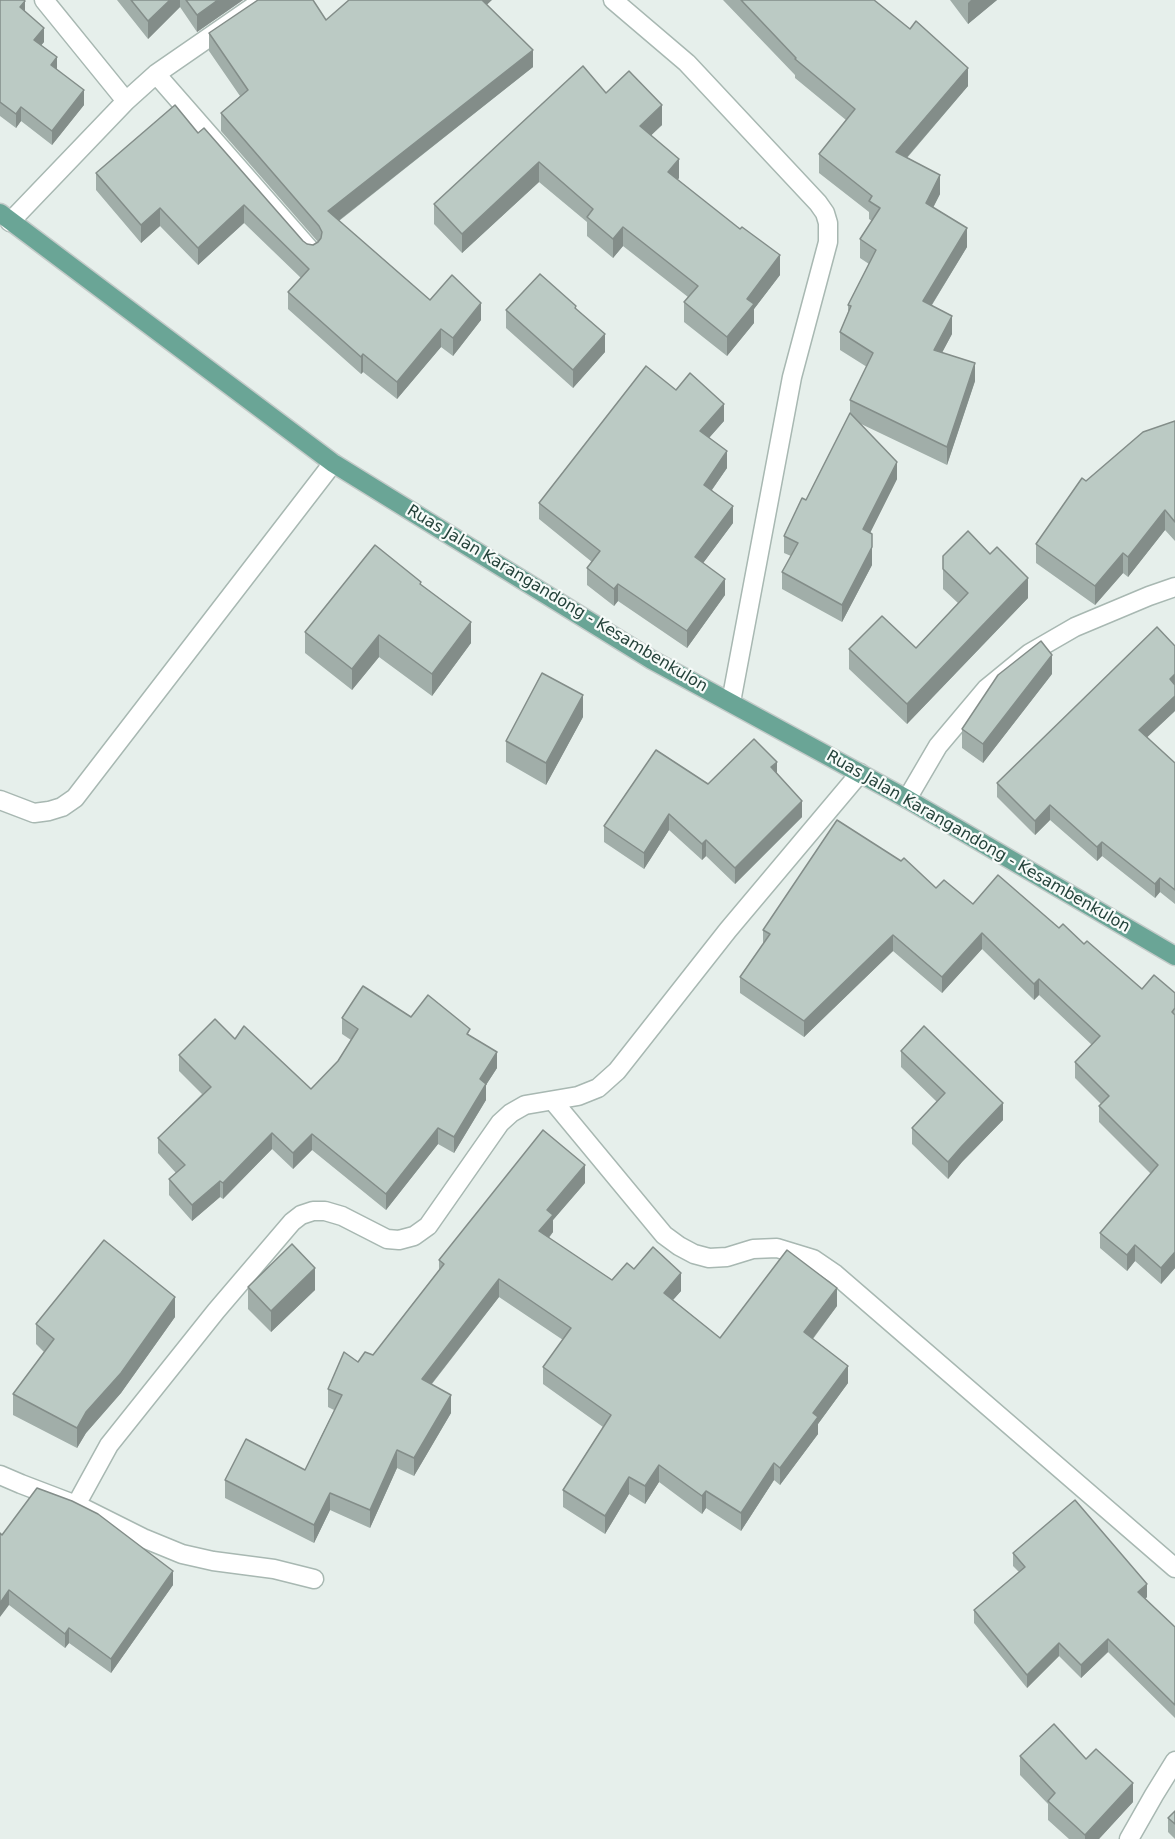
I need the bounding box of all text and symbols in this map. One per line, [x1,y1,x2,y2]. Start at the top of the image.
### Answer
street label: Ruas Jalan Karangandong - Kesambenkulon [403,501,711,697]
street label: Ruas Jalan Karangandong - Kesambenkulon [823,747,1133,937]

